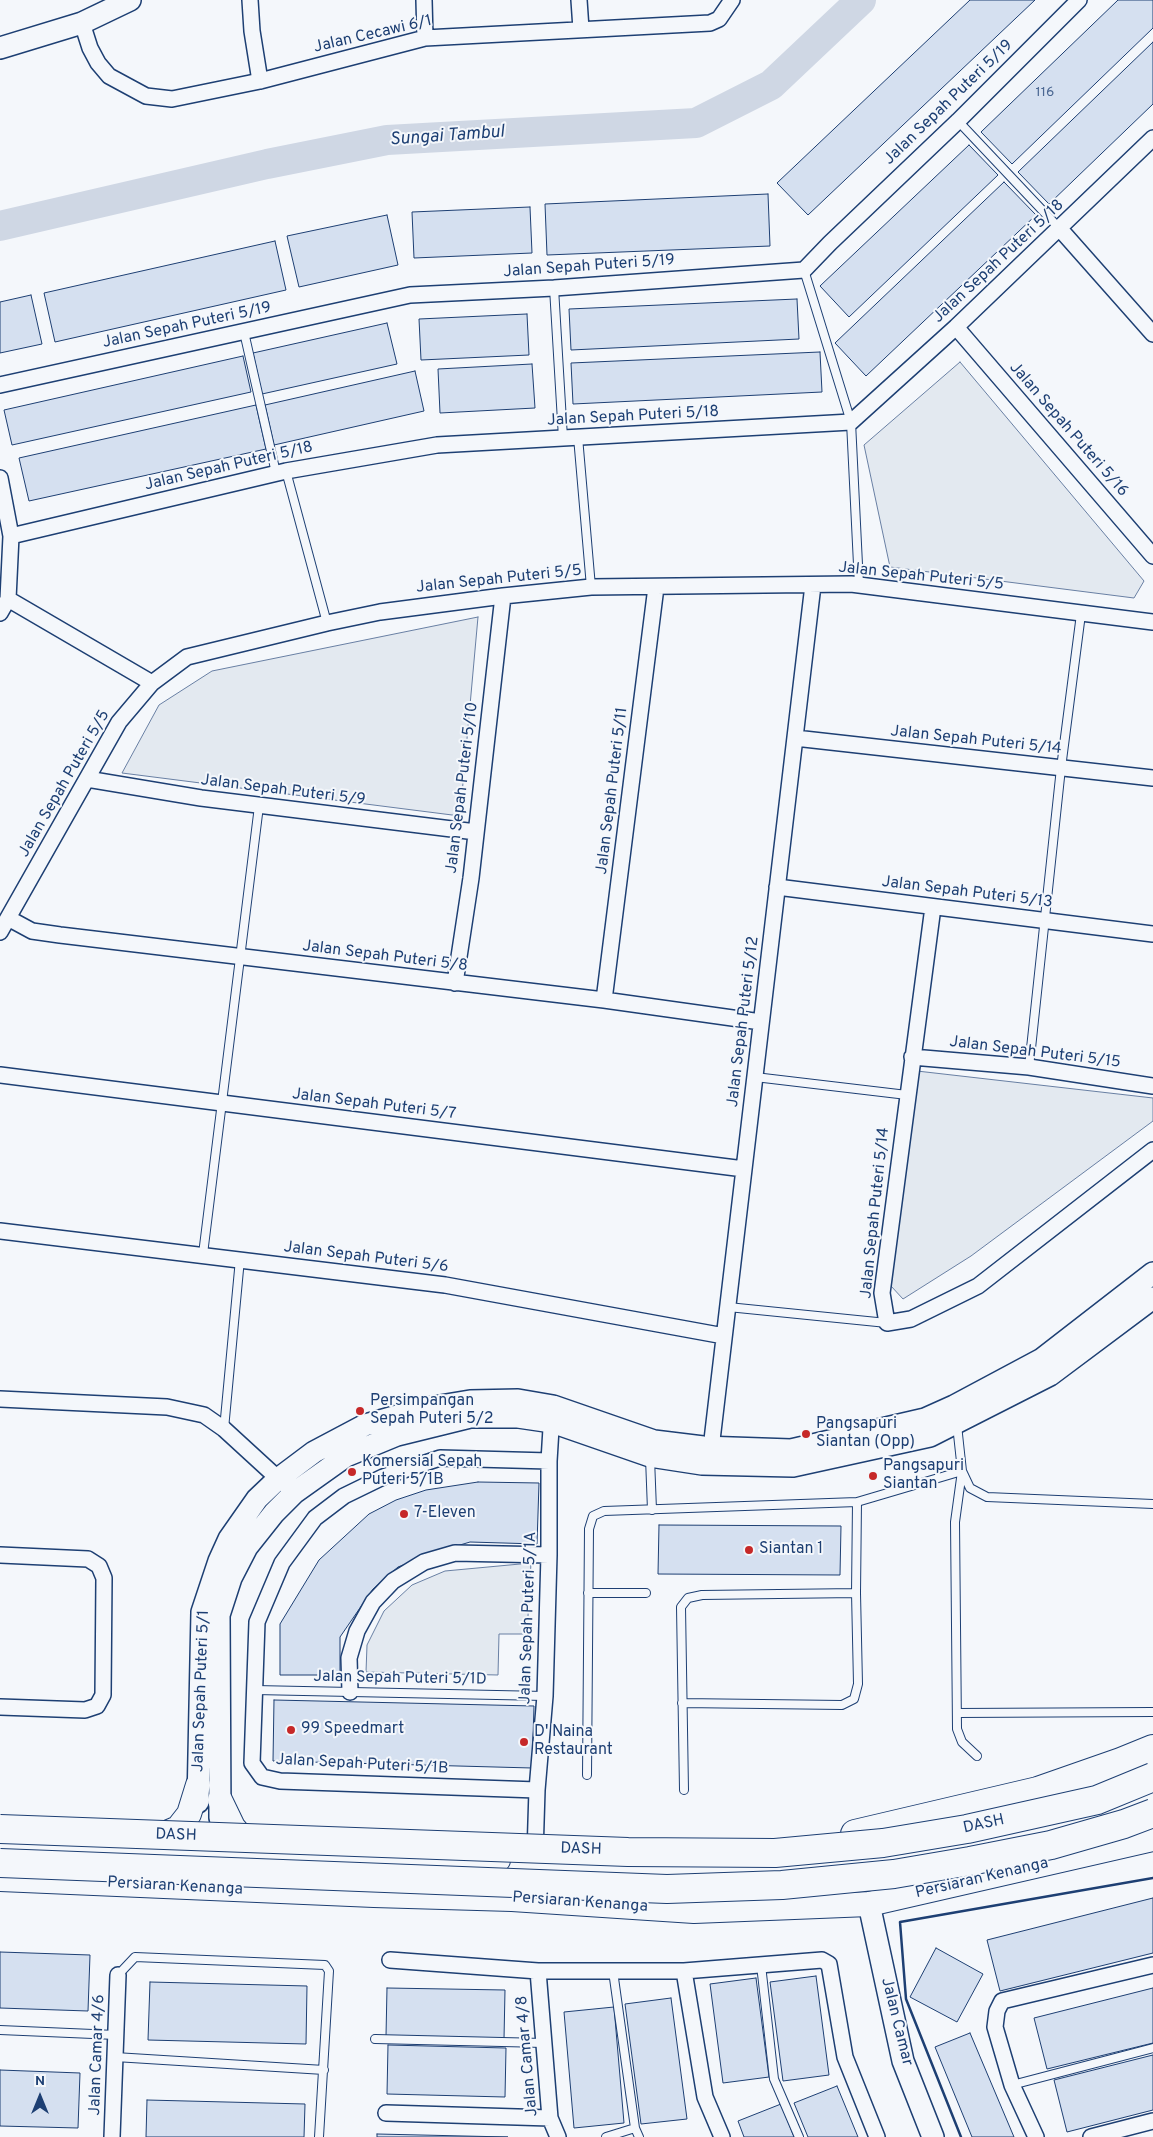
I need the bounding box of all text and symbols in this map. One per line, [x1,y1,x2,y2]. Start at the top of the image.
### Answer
street label: Jalan Cecawi 6/1 [312,12,434,58]
street label: Jalan Sepah Puteri 5/19 [880,36,1018,170]
house number: 116 [1036,85,1054,101]
water label: Sungai Tambul [389,122,505,152]
street label: Jalan Sepah Puteri 5/18 [929,196,1069,328]
street label: Jalan Sepah Puteri 5/19 [503,251,675,283]
street label: Jalan Sepah Puteri 5/19 [101,299,273,353]
street label: Jalan Sepah Puteri 5/16 [1004,359,1132,501]
street label: Jalan Sepah Puteri 5/18 [546,403,720,431]
street label: Jalan Sepah Puteri 5/18 [143,438,315,496]
street label: Jalan Sepah Puteri 5/5 [837,559,1005,595]
street label: Jalan Sepah Puteri 5/5 [415,562,583,598]
street label: Jalan Sepah Puteri 5/10 [443,701,483,875]
street label: Jalan Sepah Puteri 5/11 [593,706,633,876]
street label: Jalan Sepah Puteri 5/5 [15,707,115,861]
street label: Jalan Sepah Puteri 5/14 [889,722,1063,760]
street label: Jalan Sepah Puteri 5/9 [199,771,367,811]
street label: Jalan Sepah Puteri 5/13 [880,873,1054,913]
street label: Jalan Sepah Puteri 5/12 [724,935,764,1109]
street label: Jalan Sepah Puteri 5/8 [301,937,469,977]
street label: Jalan Sepah Puteri 5/15 [948,1033,1122,1073]
street label: Jalan Sepah Puteri 5/7 [291,1085,457,1125]
street label: Jalan Sepah Puteri 5/14 [857,1126,895,1300]
street label: Jalan Sepah Puteri 5/6 [282,1238,450,1278]
place label: Persimpangan Sepah Puteri 5/2 [370,1392,494,1430]
marker: Persimpangan Sepah Puteri 5/2 [354,1405,366,1417]
place label: Pangsapuri Siantan (Opp) [816,1415,915,1453]
marker: Pangsapuri Siantan (Opp) [800,1428,812,1440]
place label: Komersial Sepah Puteri 5/1B [362,1453,482,1491]
place label: Pangsapuri Siantan [883,1457,964,1495]
marker: Komersial Sepah Puteri 5/1B [346,1466,358,1478]
marker: Pangsapuri Siantan [867,1470,879,1482]
place label: 7-Eleven [414,1504,476,1524]
marker: 7-Eleven [398,1508,410,1520]
street label: Jalan Sepah Puteri 5/1A [516,1531,542,1705]
place label: Siantan 1 [759,1540,823,1560]
marker: Siantan 1 [743,1544,755,1556]
street label: Jalan Sepah Puteri 5/1 [190,1609,214,1773]
street label: Jalan Sepah Puteri 5/1D [313,1668,487,1690]
place label: 99 Speedmart [301,1720,404,1740]
place label: D' Naina Restaurant [534,1723,613,1761]
marker: 99 Speedmart [285,1724,297,1736]
marker: D' Naina Restaurant [518,1736,530,1748]
street label: Jalan Sepah Puteri 5/1B [275,1751,449,1779]
street label: DASH [962,1811,1006,1839]
street label: DASH [155,1826,197,1846]
street label: DASH [560,1840,602,1860]
street label: Persiaran Kenanga [914,1854,1050,1904]
street label: Persiaran Kenanga [107,1874,243,1900]
street label: Persiaran Kenanga [512,1889,648,1917]
street label: Jalan Camar [876,1976,916,2068]
street label: Jalan Camar 4/6 [86,1994,110,2116]
street label: Jalan Camar 4/8 [513,1995,543,2117]
north arrow [15,2072,65,2122]
text: N [35,2073,45,2090]

